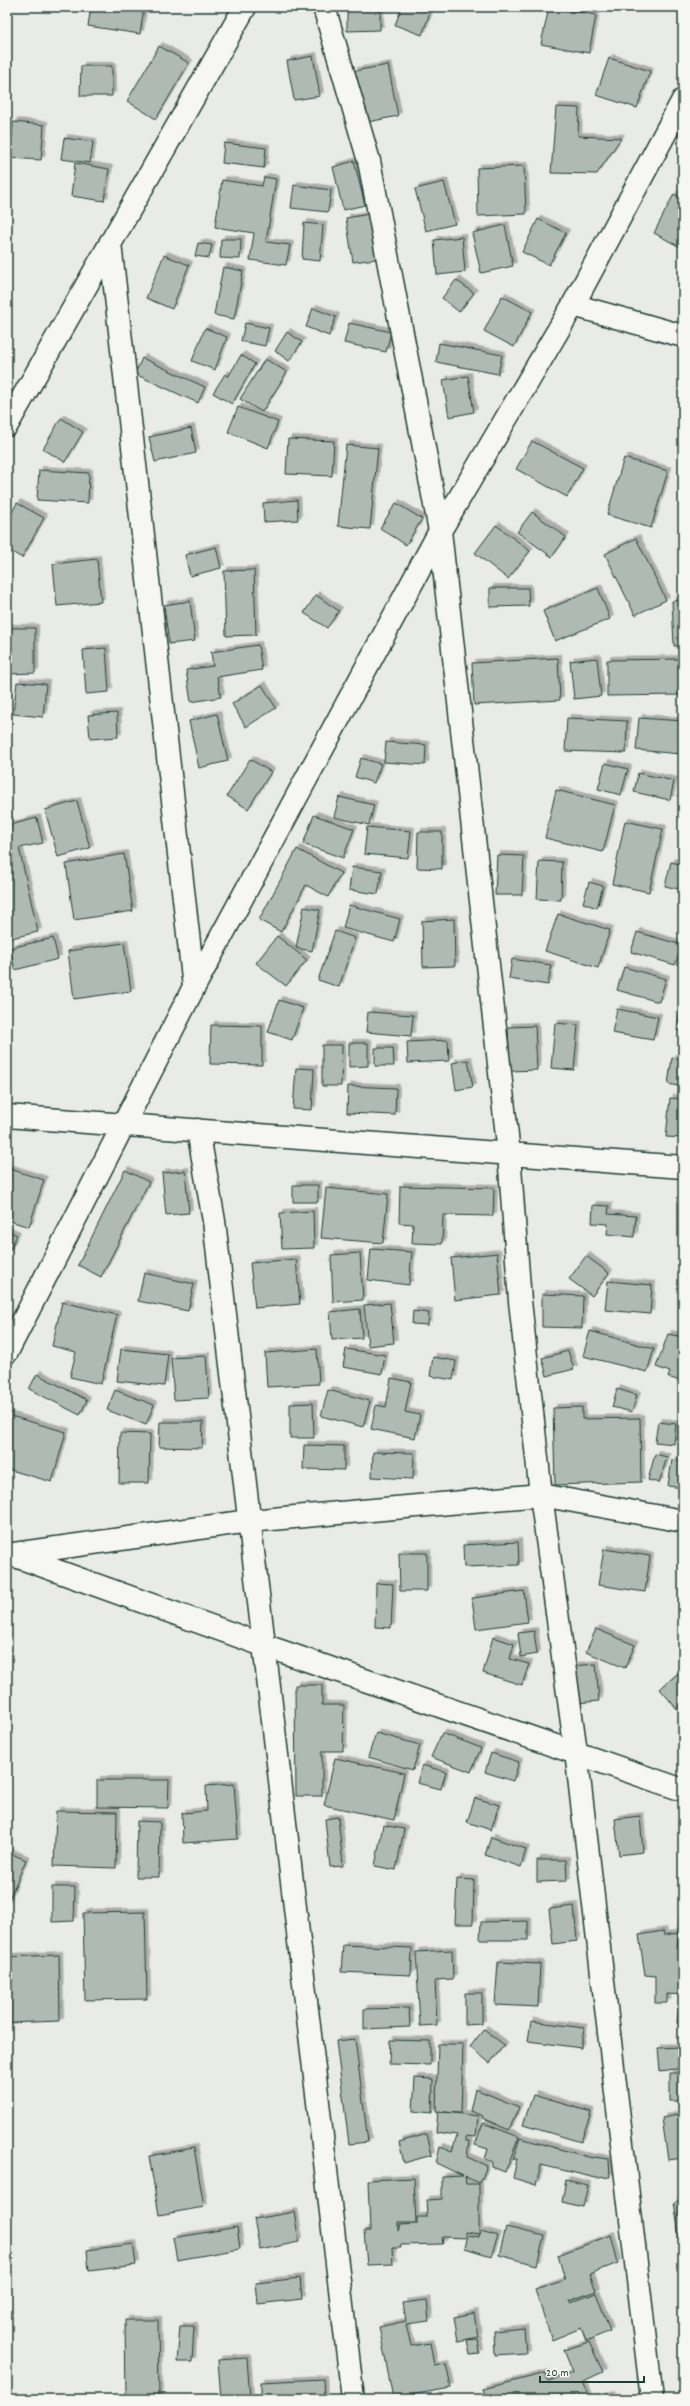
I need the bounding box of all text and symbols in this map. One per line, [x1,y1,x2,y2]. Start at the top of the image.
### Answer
scale bar [540,2358,644,2384]
text: 20 m [546,2365,569,2382]

